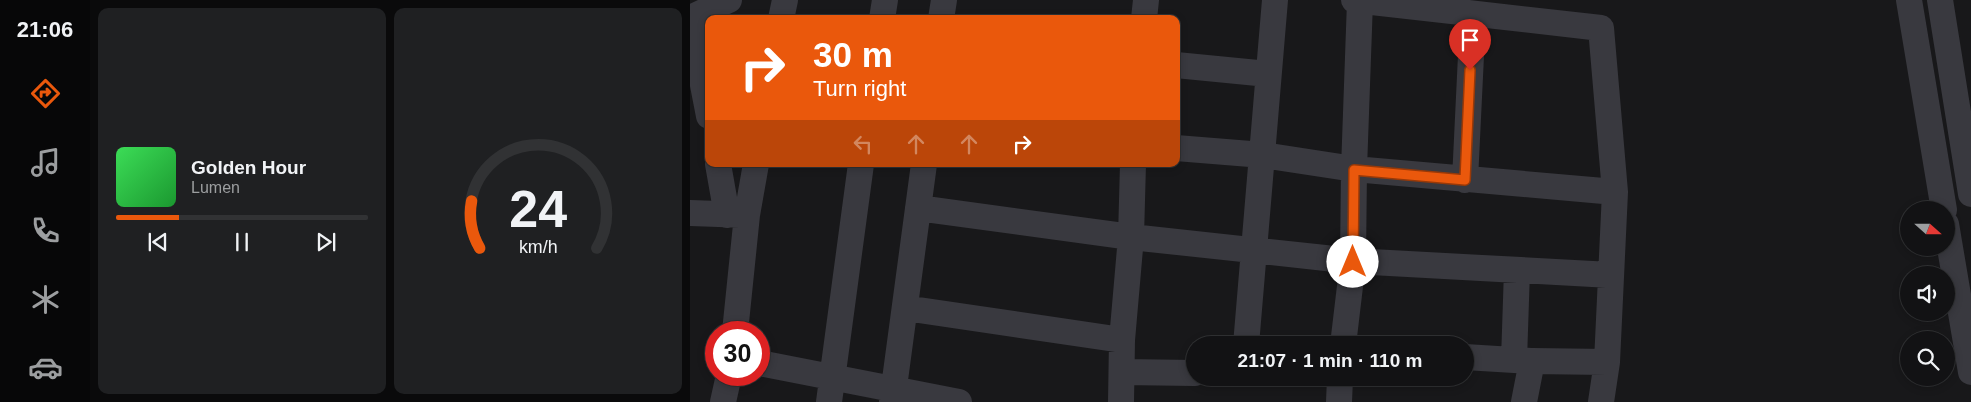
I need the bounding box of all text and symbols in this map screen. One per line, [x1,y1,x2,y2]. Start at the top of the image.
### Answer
text: 21:06 [17,17,73,42]
pin [1449,19,1491,70]
icon: arrive [1456,26,1484,54]
icon: right [730,35,795,100]
text: 30 m [813,35,893,74]
icon: directions [28,76,63,111]
text: Turn right [813,76,906,101]
icon: left [849,130,877,158]
icon: ahead [902,130,930,158]
icon: ahead [955,130,983,158]
icon: right [1008,130,1036,158]
icon: music [28,145,63,180]
text: Golden Hour [191,157,306,178]
text: Lumen [191,179,240,196]
text: 24 [509,180,567,238]
north arrow [1900,201,1955,256]
map controls [1900,201,1955,386]
icon: phone [28,213,63,248]
icon: previous [144,228,172,256]
icon: pause [228,228,256,256]
icon: next [312,228,340,256]
position arrow [1326,235,1378,287]
text: km/h [519,237,557,257]
button: sound [1900,266,1955,321]
icon: climate [28,282,63,317]
speed limit sign: 30 [705,321,770,386]
button: search [1900,331,1955,386]
icon: car [28,350,63,385]
text: 21:07 · 1 min · 110 m [1238,350,1422,371]

